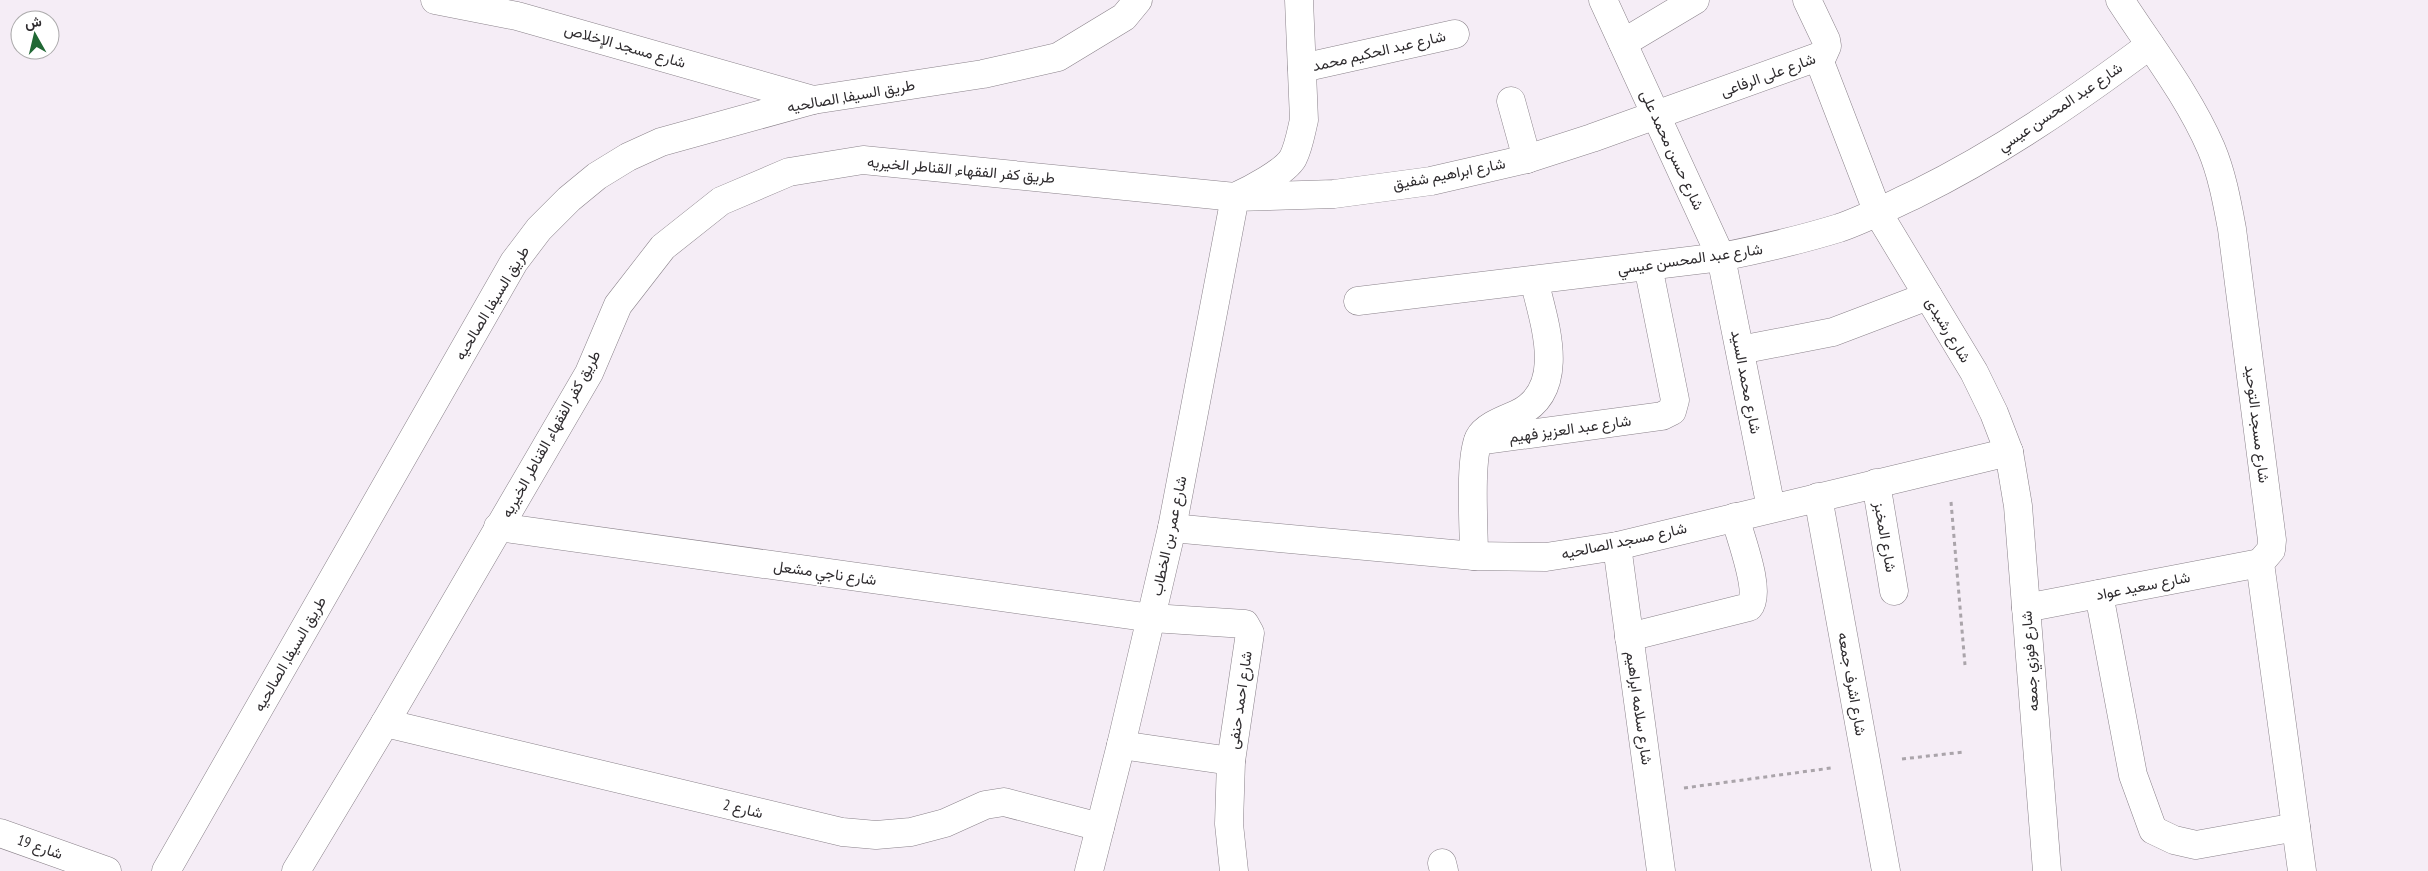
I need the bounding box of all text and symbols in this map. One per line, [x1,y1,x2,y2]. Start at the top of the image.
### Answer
north arrow [10,10,60,60]
text: ش [24,12,43,32]
street label: شارع مسجد الإخلاص [562,19,688,74]
street label: شارع عبد الحكيم محمد [1310,26,1448,77]
street label: شارع على الرفاعى [1718,48,1819,102]
street label: شارع عبد المحسن عيسي [1994,58,2128,159]
street label: طريق السيفا, الصالحيه [785,75,917,117]
street label: شارع حسن محمد على [1634,87,1709,214]
street label: طريق كفر الفقهاء, القناطر الخيريه [866,152,1056,188]
street label: شارع ابراهيم شفيق [1391,153,1507,196]
street label: شارع عبد المحسن عيسي [1616,239,1764,282]
street label: طريق السيفا, الصالحيه [450,242,534,364]
street label: شارع رشيدى [1920,293,1975,367]
street label: شارع محمد السيد [1725,328,1766,436]
street label: طريق كفر الفقهاء, القناطر الخيريه [497,347,606,521]
street label: شارع مسجد التوحيد [2239,364,2274,484]
street label: شارع عبد العزيز فهيم [1508,411,1633,448]
street label: شارع عمر بن الخطاب [1146,474,1193,598]
street label: شارع المخبز [1868,499,1901,574]
street label: شارع مسجد الصالحيه [1559,518,1689,565]
street label: شارع ناجي مشعل [772,556,878,593]
street label: شارع سعيد عواد [2094,567,2192,606]
street label: طريق السيفا, الصالحيه [249,593,331,715]
street label: شارع فوزي جمعه [2016,610,2046,712]
street label: شارع اشرف جمعه [1832,631,1871,738]
street label: شارع احمد حنفى [1223,649,1258,751]
street label: شارع سلامه ابراهيم [1620,650,1657,766]
street label: شارع 2 [721,795,765,824]
street label: شارع 19 [14,830,66,865]

